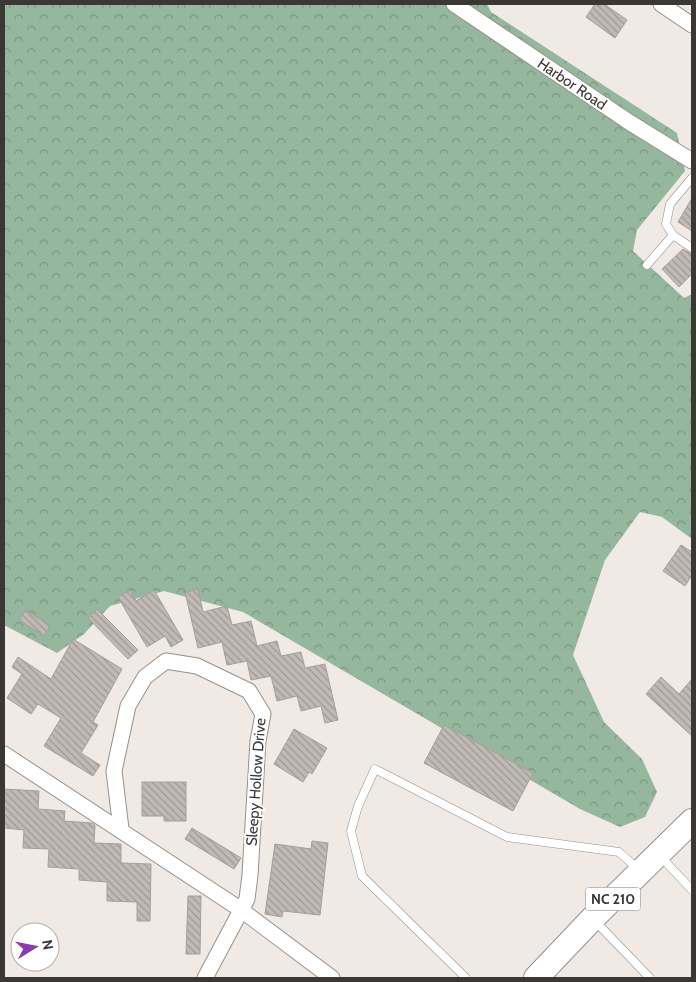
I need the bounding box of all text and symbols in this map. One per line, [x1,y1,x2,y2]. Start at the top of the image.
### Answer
street label: Harbor Road [534,54,610,114]
street label: Sleepy Hollow Drive [243,717,269,847]
road number: NC 210 [586,888,640,911]
north arrow [10,922,60,972]
text: N [38,938,58,951]

